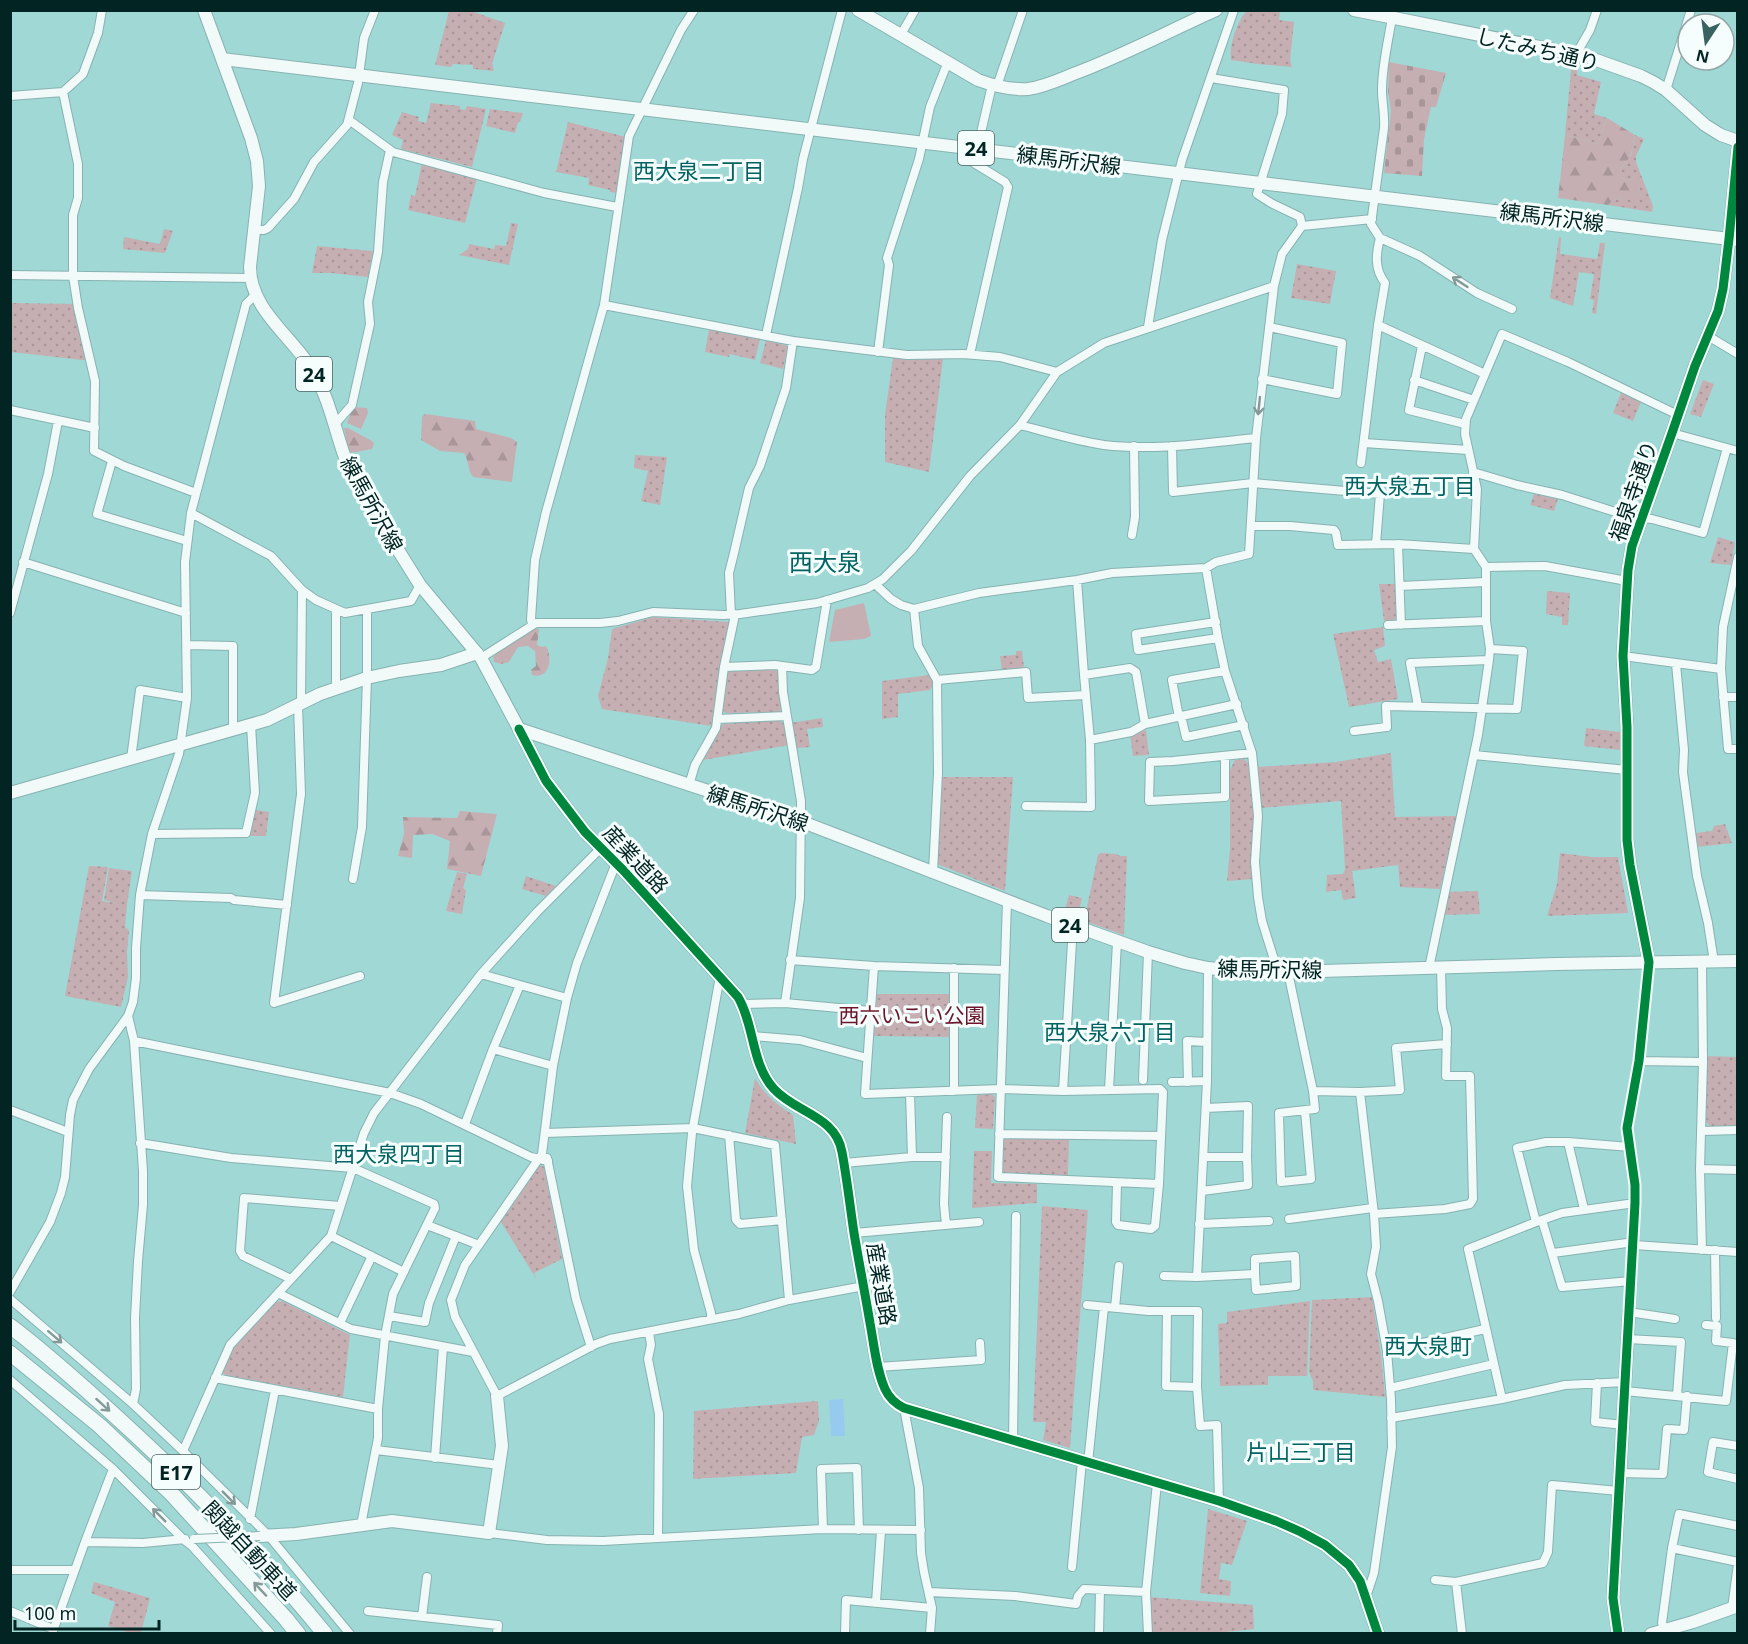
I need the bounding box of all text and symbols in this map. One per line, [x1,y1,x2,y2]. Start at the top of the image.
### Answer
north arrow [1676,12,1736,72]
street label: したみち通り [1473,21,1603,77]
text: N [1694,44,1711,69]
road number: 24 [958,131,994,165]
street label: 練馬所沢線 [1015,140,1123,180]
district label: 西大泉二丁目 [633,155,765,185]
street label: 練馬所沢線 [1498,197,1606,237]
one-way arrow [1452,276,1469,288]
road number: 24 [296,357,332,391]
one-way arrow [1253,396,1264,416]
street label: 福泉寺通り [1603,437,1663,545]
street label: 練馬所沢線 [334,451,410,557]
district label: 西大泉五丁目 [1344,470,1476,500]
district label: 西大泉 [789,545,861,578]
street label: 練馬所沢線 [704,778,812,838]
street label: 産業道路 [597,819,675,899]
road number: 24 [1052,908,1088,942]
street label: 練馬所沢線 [1217,954,1323,984]
park label: 西六いこい公園 [839,1001,986,1029]
district label: 西大泉六丁目 [1044,1016,1176,1046]
district label: 西大泉四丁目 [333,1138,465,1168]
street label: 産業道路 [861,1240,903,1328]
one-way arrow [47,1330,62,1344]
district label: 西大泉町 [1384,1330,1472,1360]
one-way arrow [95,1398,110,1412]
district label: 片山三丁目 [1246,1436,1356,1466]
road number: E17 [152,1455,200,1489]
one-way arrow [222,1490,236,1505]
street label: 関越自動車道 [197,1494,303,1606]
one-way arrow [152,1507,167,1522]
one-way arrow [252,1582,267,1597]
scale bar [15,1593,159,1631]
text: 100 m [24,1601,76,1625]

